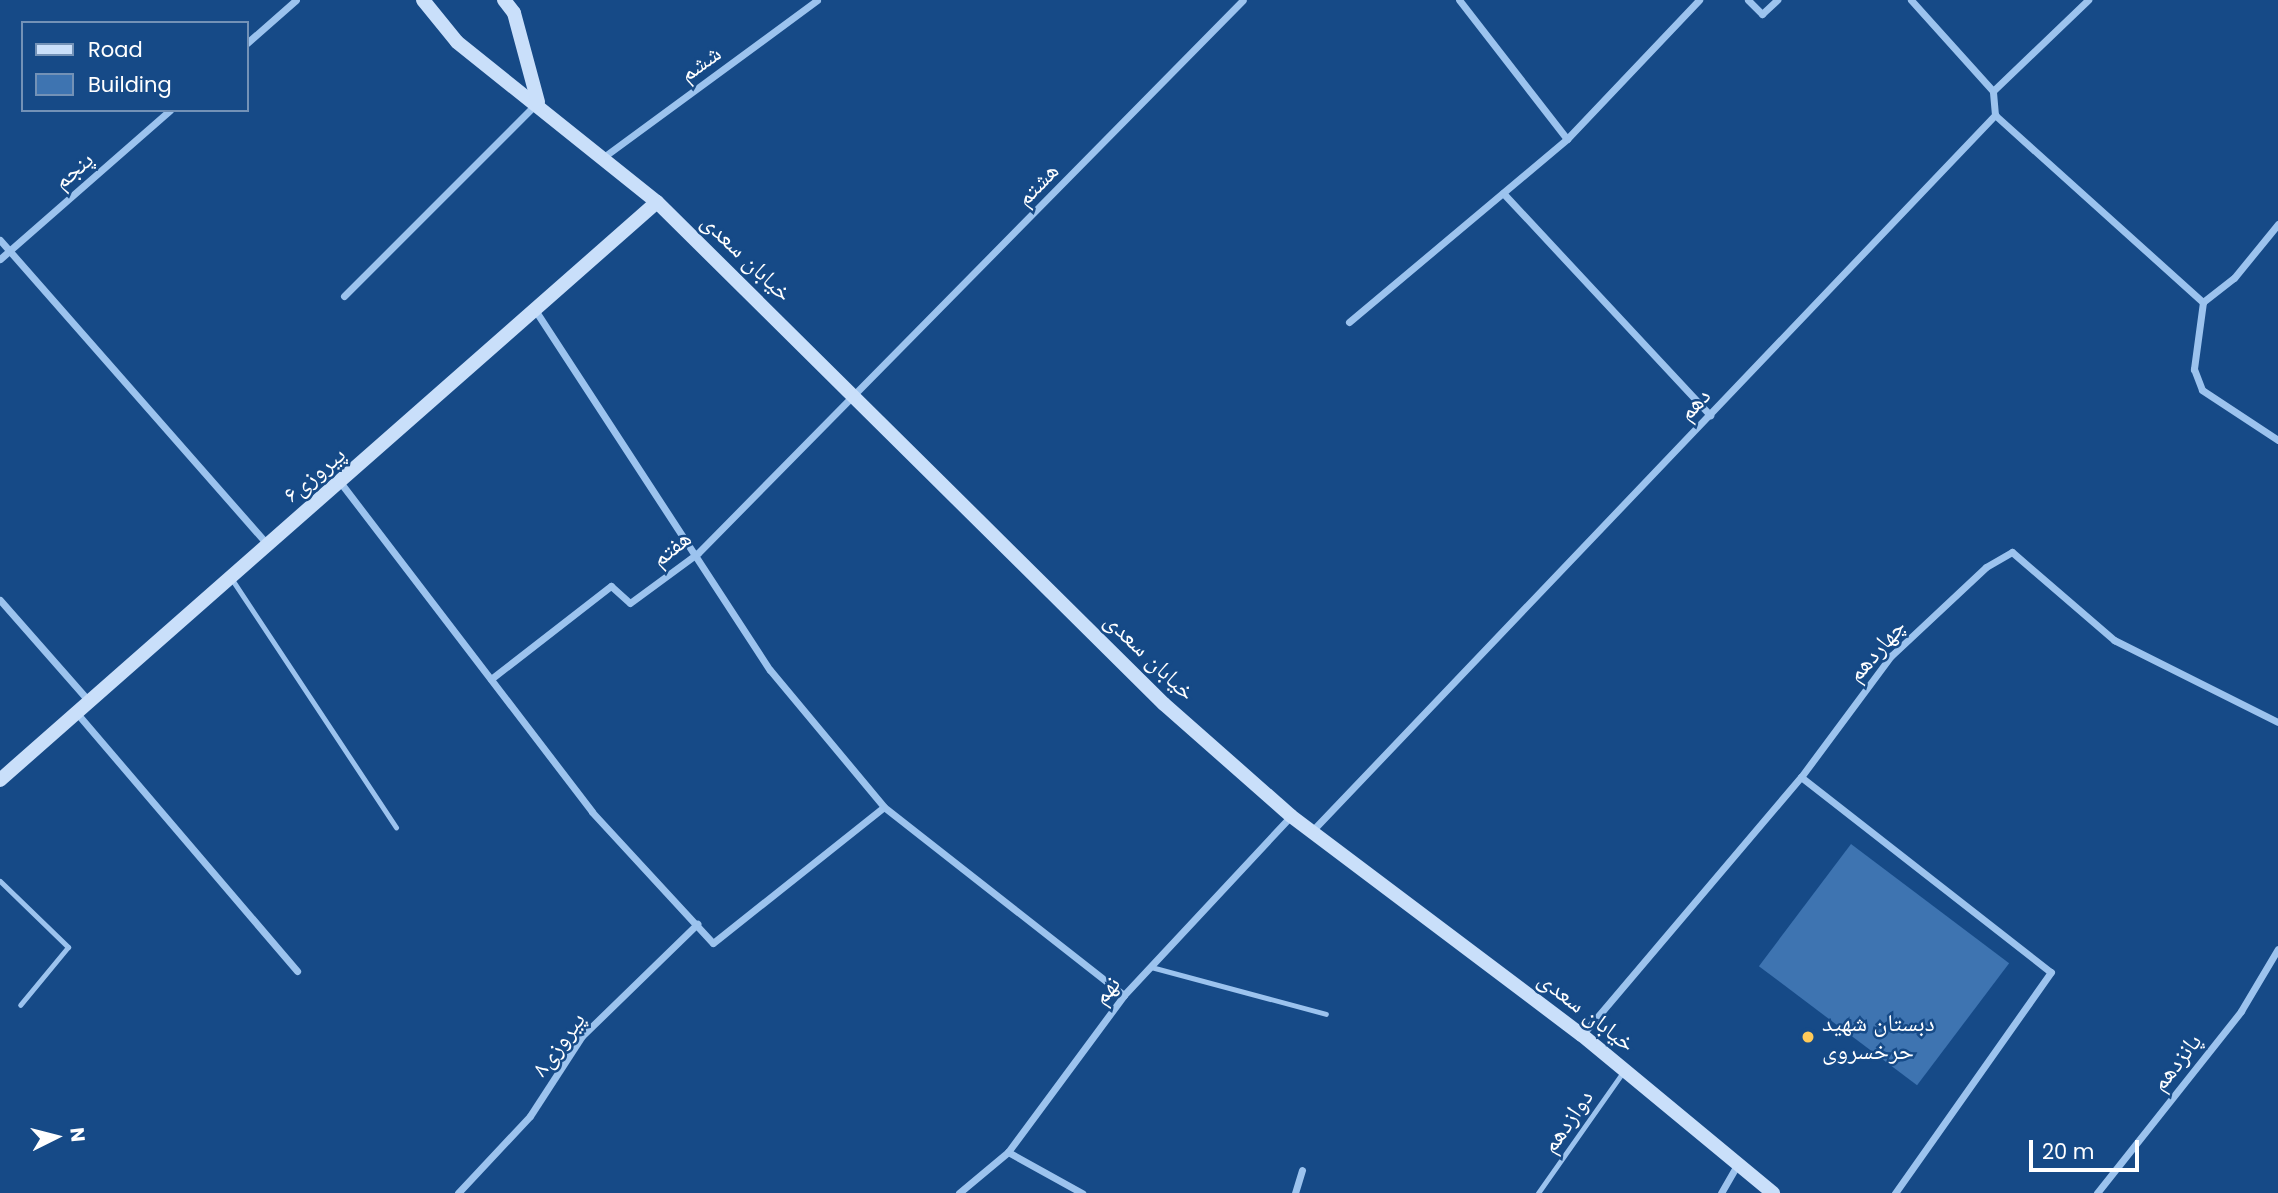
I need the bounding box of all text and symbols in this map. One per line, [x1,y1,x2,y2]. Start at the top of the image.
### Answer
legend [21,21,248,112]
text: Road [88,35,143,64]
street label: ششم [674,38,726,88]
text: Building [88,70,172,99]
street label: پنجم [47,145,99,195]
street label: هشتم [1009,156,1065,212]
street label: خیابان سعدی [696,207,798,307]
street label: دهم [1672,381,1716,427]
street label: پیروزی۶ [277,440,351,508]
street label: هفتم [645,523,697,573]
street label: خیابان سعدی [1099,606,1201,706]
street label: چهاردهم [1841,612,1911,688]
street label: خیابان سعدی [1533,964,1641,1058]
street label: نهم [1086,970,1126,1010]
street label: پیروزی۸ [525,1006,591,1082]
place label: دبستان شهید حرخسروی [1822,1009,1935,1065]
street label: پانزدهم [2145,1027,2207,1097]
marker: دبستان شهید حرخسروی [1800,1029,1816,1045]
street label: دوازدهم [1535,1084,1599,1158]
north arrow [21,1102,91,1172]
text: N [63,1126,92,1143]
scale bar [2033,1126,2143,1170]
text: 20 m [2042,1137,2095,1166]

